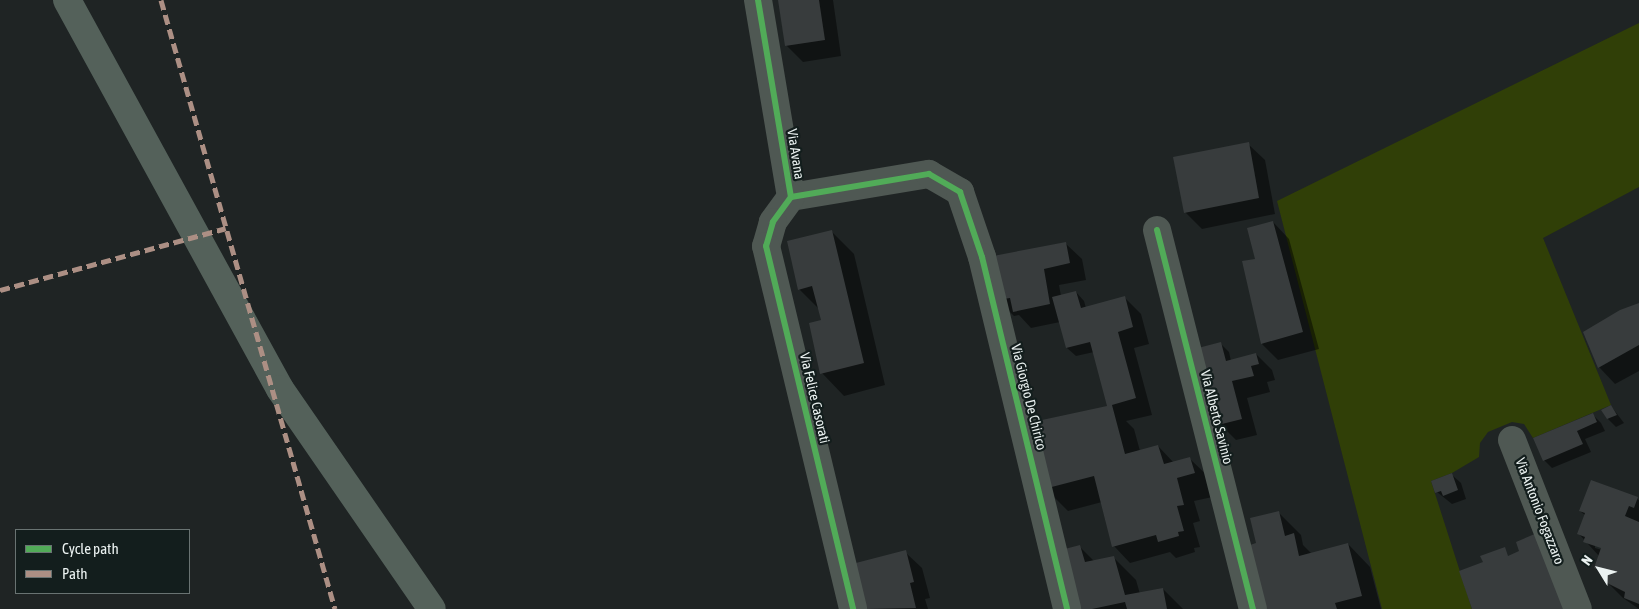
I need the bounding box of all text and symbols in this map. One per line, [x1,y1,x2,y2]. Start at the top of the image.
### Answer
street label: Via Avana [784,128,808,180]
street label: Via Giorgio De Chirico [1008,342,1050,452]
street label: Via Felice Casorati [796,351,834,445]
street label: Via Alberto Savinio [1197,368,1237,466]
street label: Via Antonio Fogazzaro [1512,455,1568,567]
legend [15,529,190,594]
text: Cycle path [62,540,119,557]
north arrow [1574,544,1624,594]
text: N [1578,552,1596,568]
text: Path [62,565,88,582]

